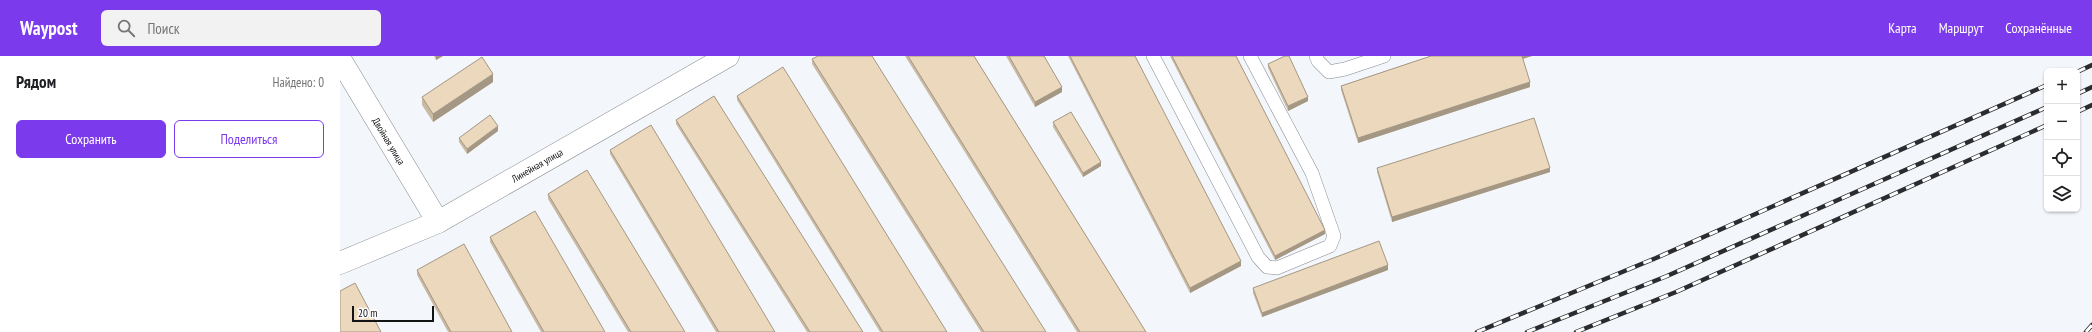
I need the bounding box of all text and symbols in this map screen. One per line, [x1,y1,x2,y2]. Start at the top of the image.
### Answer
search box [101,10,381,46]
text: Waypost [20,16,77,40]
icon: search [115,17,137,39]
text: Поиск [147,19,180,38]
text: Карта [1888,19,1917,37]
text: Маршрут [1939,19,1983,37]
text: Сохранённые [2005,19,2072,37]
map controls [2044,68,2080,212]
button: + [2044,68,2080,104]
text: Рядом [16,71,56,93]
text: Найдено: 0 [273,74,324,91]
button: − [2044,104,2080,140]
street label: Двойная улица [369,115,408,167]
button: Сохранить [16,120,166,158]
button: Поделиться [174,120,324,158]
button: locate [2044,140,2080,176]
street label: Линейная улица [508,146,565,186]
button: layers [2044,176,2080,212]
scale bar [352,304,434,323]
text: 20 m [358,306,377,320]

